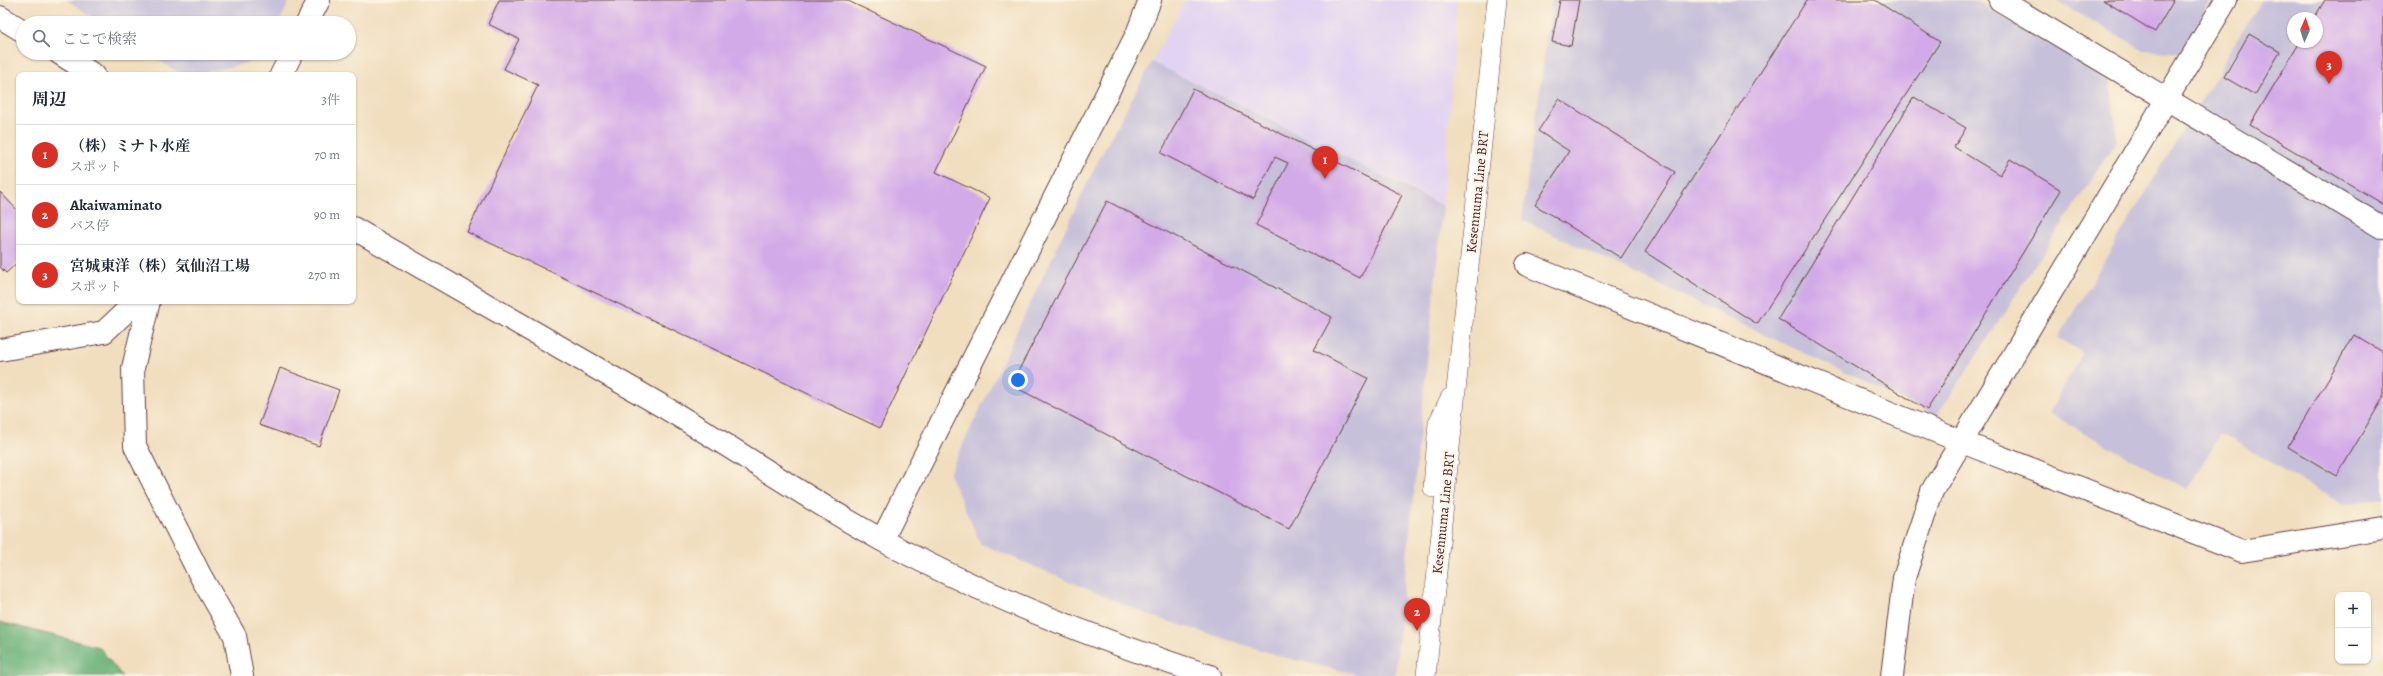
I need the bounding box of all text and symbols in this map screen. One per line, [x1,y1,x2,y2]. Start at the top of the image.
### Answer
north arrow [2287,12,2323,48]
search box [16,16,356,60]
icon: search [30,27,52,49]
text: ここで検索 [62,29,137,49]
pin: 3 [2316,51,2342,84]
text: 周辺 [32,88,66,111]
text: 3件 [322,91,340,108]
street label: Kesennuma Line BRT [1462,130,1493,254]
text: （株）ミナト水産 [70,136,190,156]
text: 1 [43,146,47,163]
text: 70 m [314,146,340,163]
pin: 1 [1312,146,1338,179]
text: スポット [70,158,122,175]
text: Akaiwaminato [70,195,162,215]
text: 2 [42,206,48,223]
text: 90 m [314,206,340,223]
text: バス停 [70,217,109,234]
text: 宮城東洋（株）気仙沼工場 [70,256,250,276]
text: 3 [42,266,48,283]
text: 270 m [308,266,340,283]
text: スポット [70,278,122,295]
your location [1008,370,1028,390]
street label: Kesennuma Line BRT [1428,451,1459,575]
map controls [2335,592,2371,664]
button: + [2335,592,2371,628]
pin: 2 [1404,598,1430,631]
button: − [2335,628,2371,664]

